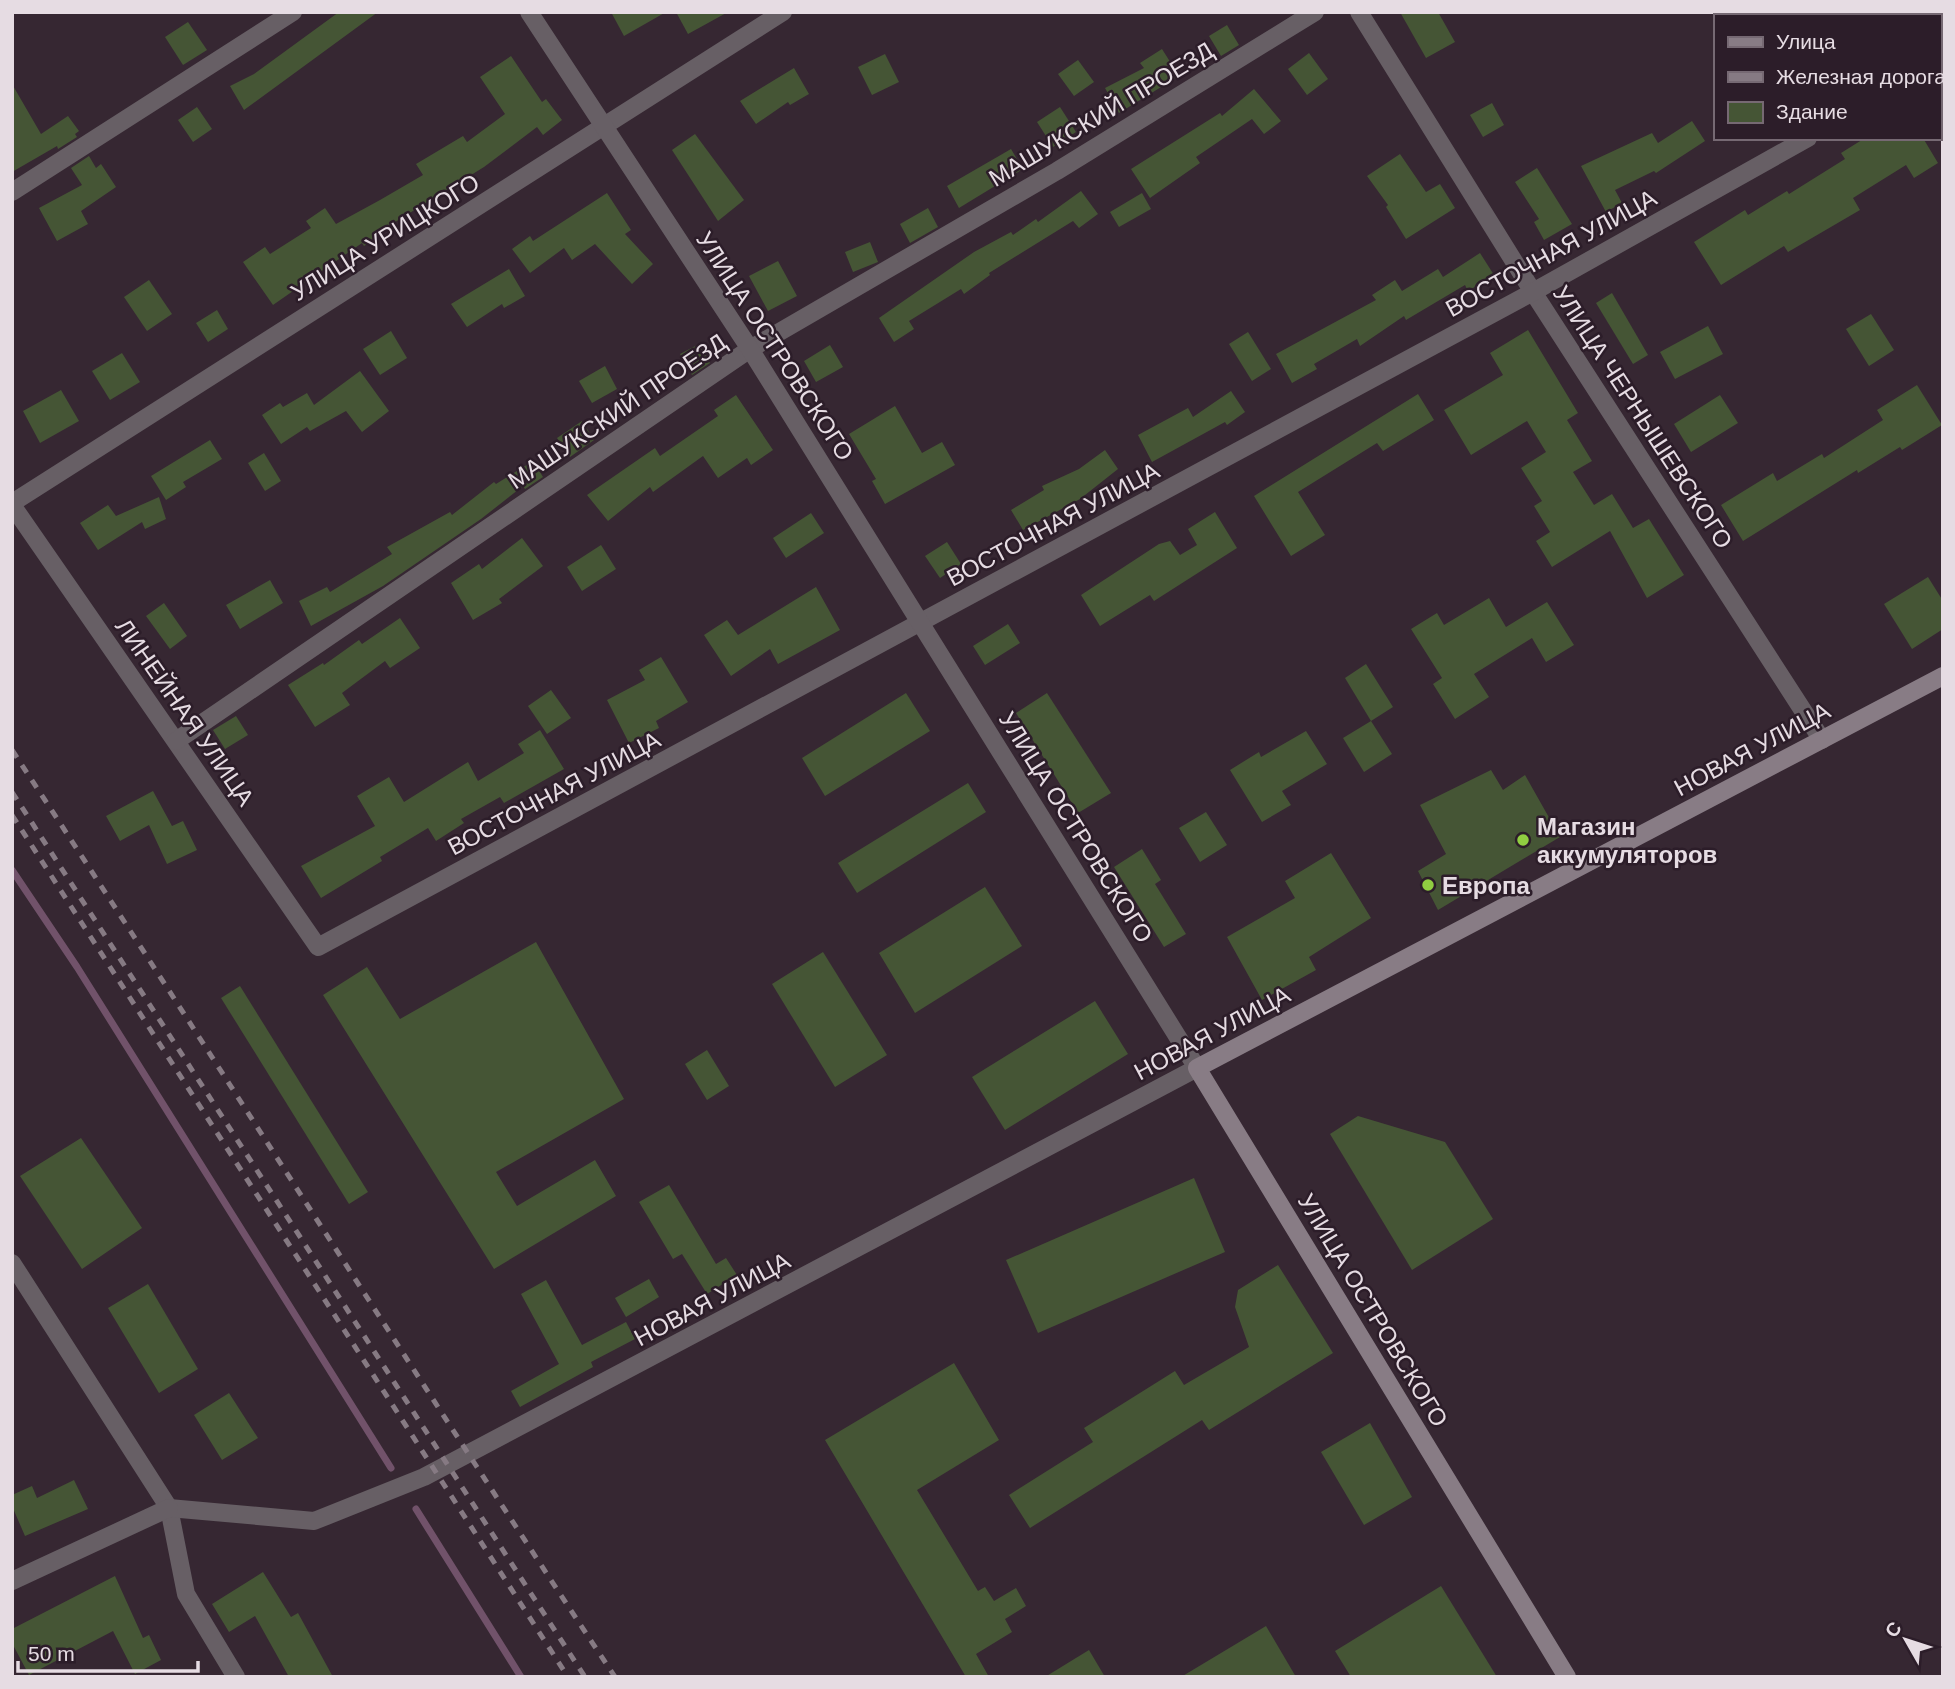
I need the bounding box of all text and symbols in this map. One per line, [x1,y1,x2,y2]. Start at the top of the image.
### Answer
legend [1714,14,1941,140]
text: Улица [1776,30,1836,53]
street label: МАШУКСКИЙ ПРОЕЗД [984,36,1218,192]
text: Железная дорога [1776,65,1946,88]
text: Здание [1776,100,1848,123]
street label: УЛИЦА УРИЦКОГО [286,168,484,306]
street label: ВОСТОЧНАЯ УЛИЦА [1441,184,1661,322]
street label: УЛИЦА ОСТРОВСКОГО [691,227,859,465]
street label: УЛИЦА ЧЕРНЫШЕВСКОГО [1548,281,1738,553]
street label: МАШУКСКИЙ ПРОЕЗД [503,328,731,494]
street label: ВОСТОЧНАЯ УЛИЦА [942,457,1164,591]
street label: ЛИНЕЙНАЯ УЛИЦА [110,613,260,811]
street label: НОВАЯ УЛИЦА [1670,697,1834,801]
street label: УЛИЦА ОСТРОВСКОГО [994,707,1158,947]
street label: ВОСТОЧНАЯ УЛИЦА [443,726,665,860]
place label: Магазин аккумуляторов [1537,813,1717,868]
marker: Магазин аккумуляторов [1515,832,1531,848]
place label: Европа [1442,872,1531,899]
marker: Европа [1420,877,1436,893]
street label: НОВАЯ УЛИЦА [1130,981,1294,1085]
street label: УЛИЦА ОСТРОВСКОГО [1293,1189,1453,1431]
street label: НОВАЯ УЛИЦА [630,1247,794,1351]
north arrow [1871,1605,1941,1675]
text: С [1881,1617,1906,1642]
scale bar [18,1630,198,1674]
text: 50 m [28,1642,75,1665]

